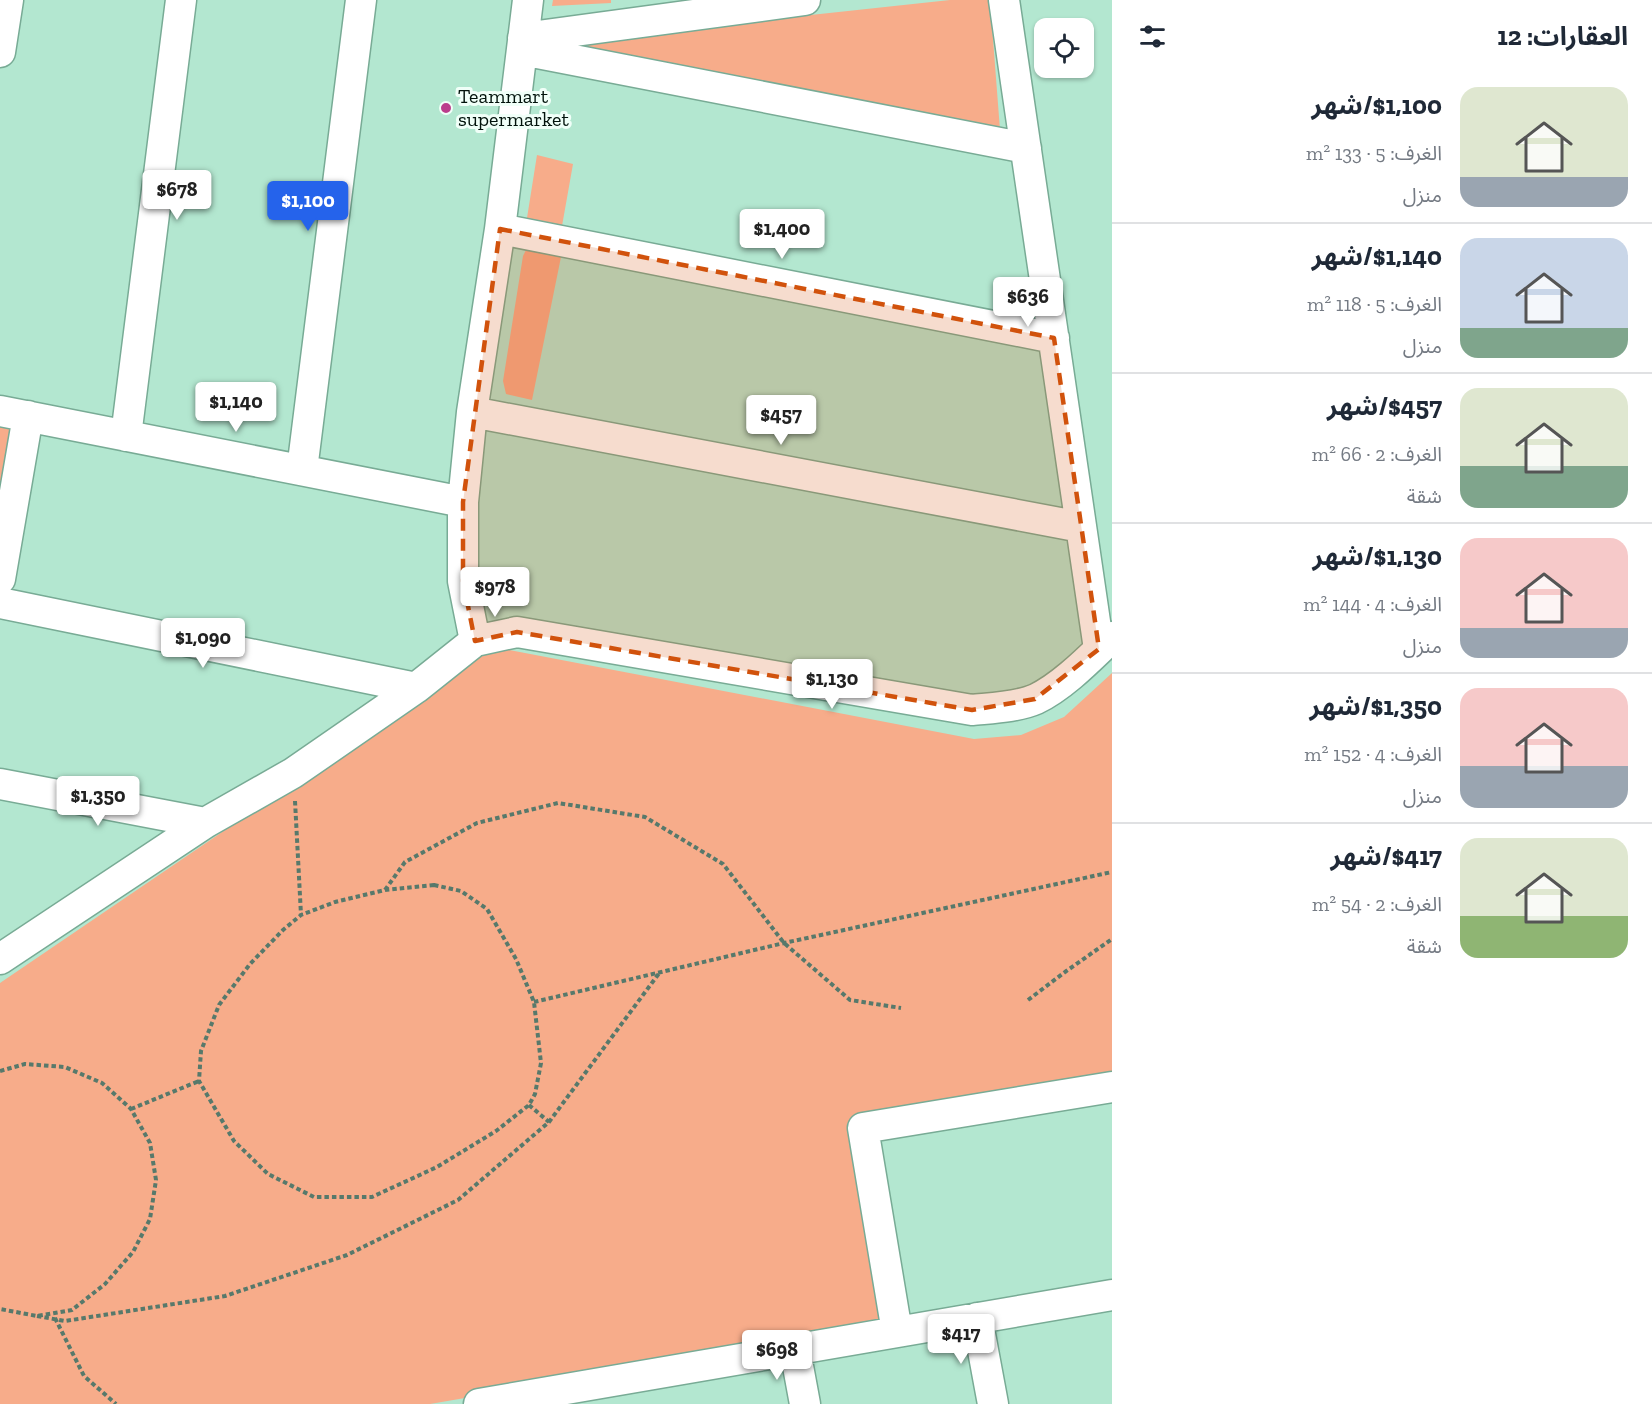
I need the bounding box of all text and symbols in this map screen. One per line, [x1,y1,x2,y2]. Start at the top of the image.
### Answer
map controls [1034,18,1094,78]
button: locate [1034,18,1094,78]
icon: filters [1136,20,1169,53]
text: العقارات: 12 [1497,20,1628,52]
place label: Teammart supermarket [458,84,569,131]
text: $1,100/شهر [1311,89,1442,121]
marker: Teammart supermarket [439,101,453,115]
icon: home [1508,111,1580,183]
text: الغرف: 5 · 133 m² [1306,141,1442,165]
pin: $678 [141,170,213,221]
text: $678 [156,177,198,201]
pin: $1,100 [259,181,357,232]
text: منزل [1403,183,1442,207]
text: $1,100 [281,188,335,212]
pin: $1,400 [733,209,831,260]
text: $1,400 [754,216,810,240]
text: $1,140/شهر [1312,240,1442,272]
icon: home [1508,262,1580,334]
pin: $636 [992,277,1064,328]
text: $636 [1007,284,1049,308]
text: الغرف: 5 · 118 m² [1307,292,1442,316]
text: منزل [1403,334,1442,358]
pin: $1,140 [187,382,285,433]
text: $1,140 [209,389,263,413]
text: $457/شهر [1327,390,1442,422]
pin: $457 [745,395,817,446]
text: $457 [760,402,802,426]
icon: home [1508,412,1580,484]
text: الغرف: 2 · 66 m² [1312,442,1442,466]
text: شقة [1407,484,1442,508]
text: $1,130/شهر [1313,540,1442,572]
icon: home [1508,562,1580,634]
pin: $978 [459,567,531,618]
text: $978 [474,574,516,598]
text: الغرف: 4 · 144 m² [1303,592,1442,616]
pin: $1,090 [154,618,252,669]
text: $1,090 [175,625,231,649]
text: منزل [1403,634,1442,658]
pin: $1,130 [783,659,881,710]
text: $1,130 [806,666,858,690]
text: $1,350/شهر [1310,690,1442,722]
icon: home [1508,712,1580,784]
text: الغرف: 4 · 152 m² [1304,742,1442,766]
pin: $1,350 [49,776,147,827]
text: $1,350 [71,783,125,807]
text: منزل [1403,784,1442,808]
text: $417/شهر [1331,840,1442,872]
icon: home [1508,862,1580,934]
text: الغرف: 2 · 54 m² [1312,892,1442,916]
text: شقة [1407,934,1442,958]
pin: $417 [925,1314,997,1365]
text: $417 [942,1321,980,1345]
pin: $698 [741,1330,813,1381]
text: $698 [756,1337,798,1361]

